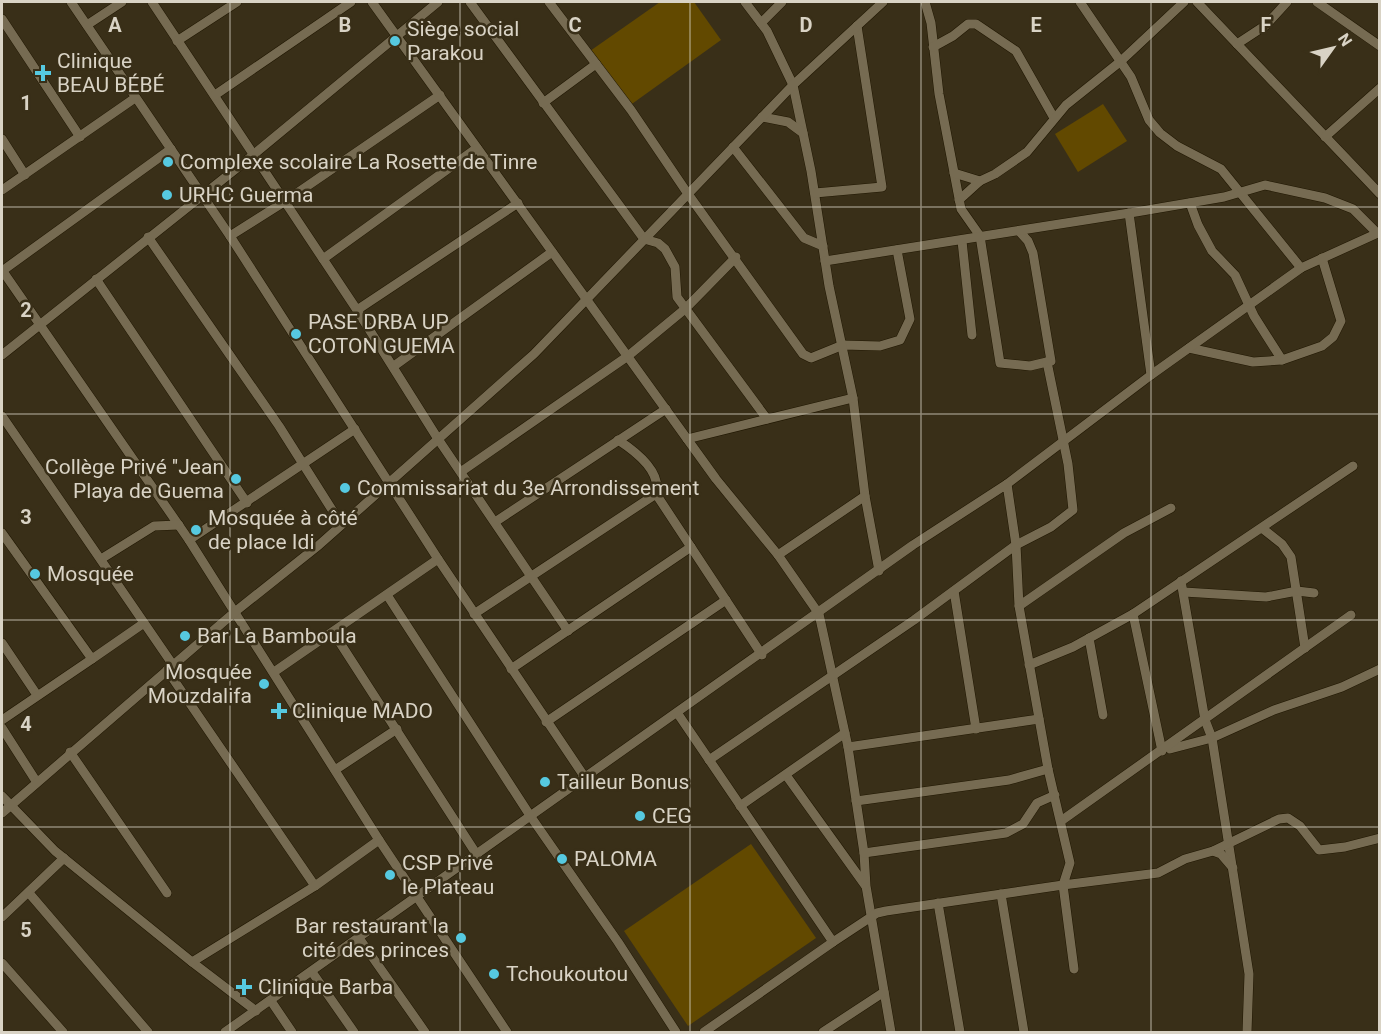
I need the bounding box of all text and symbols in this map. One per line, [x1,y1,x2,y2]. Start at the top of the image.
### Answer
text: A [108,13,122,37]
text: B [339,13,351,37]
text: C [568,13,582,37]
text: D [800,13,813,37]
text: E [1030,13,1042,37]
text: F [1261,13,1272,37]
place label: Siège social Parakou [407,17,519,65]
north arrow [1303,18,1363,78]
text: N [1334,30,1356,50]
marker: Siège social Parakou [388,34,402,48]
place label: Clinique BEAU BÉBÉ [57,49,164,97]
marker: Clinique BEAU BÉBÉ [34,64,52,82]
text: 1 [20,91,32,115]
place label: Complexe scolaire La Rosette de Tinre [180,150,537,174]
marker: Complexe scolaire La Rosette de Tinre [161,155,175,169]
place label: URHC Guerma [179,183,313,207]
marker: URHC Guerma [160,188,174,202]
text: 2 [20,298,32,322]
place label: PASE DRBA UP COTON GUEMA [308,310,455,358]
marker: PASE DRBA UP COTON GUEMA [289,327,303,341]
place label: Collège Privé ''Jean Playa de Guema [45,455,224,503]
marker: Collège Privé ''Jean Playa de Guema [229,472,243,486]
place label: Commissariat du 3e Arrondissement [357,476,699,500]
marker: Commissariat du 3e Arrondissement [338,481,352,495]
text: 3 [20,505,32,529]
place label: Mosquée à côté de place Idi [208,506,358,554]
marker: Mosquée à côté de place Idi [189,523,203,537]
place label: Mosquée [47,562,134,586]
marker: Mosquée [28,567,42,581]
place label: Bar La Bamboula [197,624,357,648]
marker: Bar La Bamboula [178,629,192,643]
place label: Mosquée Mouzdalifa [148,660,252,708]
marker: Mosquée Mouzdalifa [257,677,271,691]
place label: Clinique MADO [292,699,433,723]
marker: Clinique MADO [270,702,288,720]
text: 4 [20,712,32,736]
place label: Tailleur Bonus [557,770,689,794]
marker: Tailleur Bonus [538,775,552,789]
place label: CEG [652,804,692,828]
marker: CEG [633,809,647,823]
place label: PALOMA [574,847,657,871]
place label: CSP Privé le Plateau [402,851,494,899]
marker: PALOMA [555,852,569,866]
marker: CSP Privé le Plateau [383,868,397,882]
place label: Bar restaurant la cité des princes [295,914,449,962]
text: 5 [20,918,32,942]
marker: Bar restaurant la cité des princes [454,931,468,945]
place label: Tchoukoutou [506,962,628,986]
marker: Tchoukoutou [487,967,501,981]
place label: Clinique Barba [258,975,393,999]
marker: Clinique Barba [235,978,253,996]

